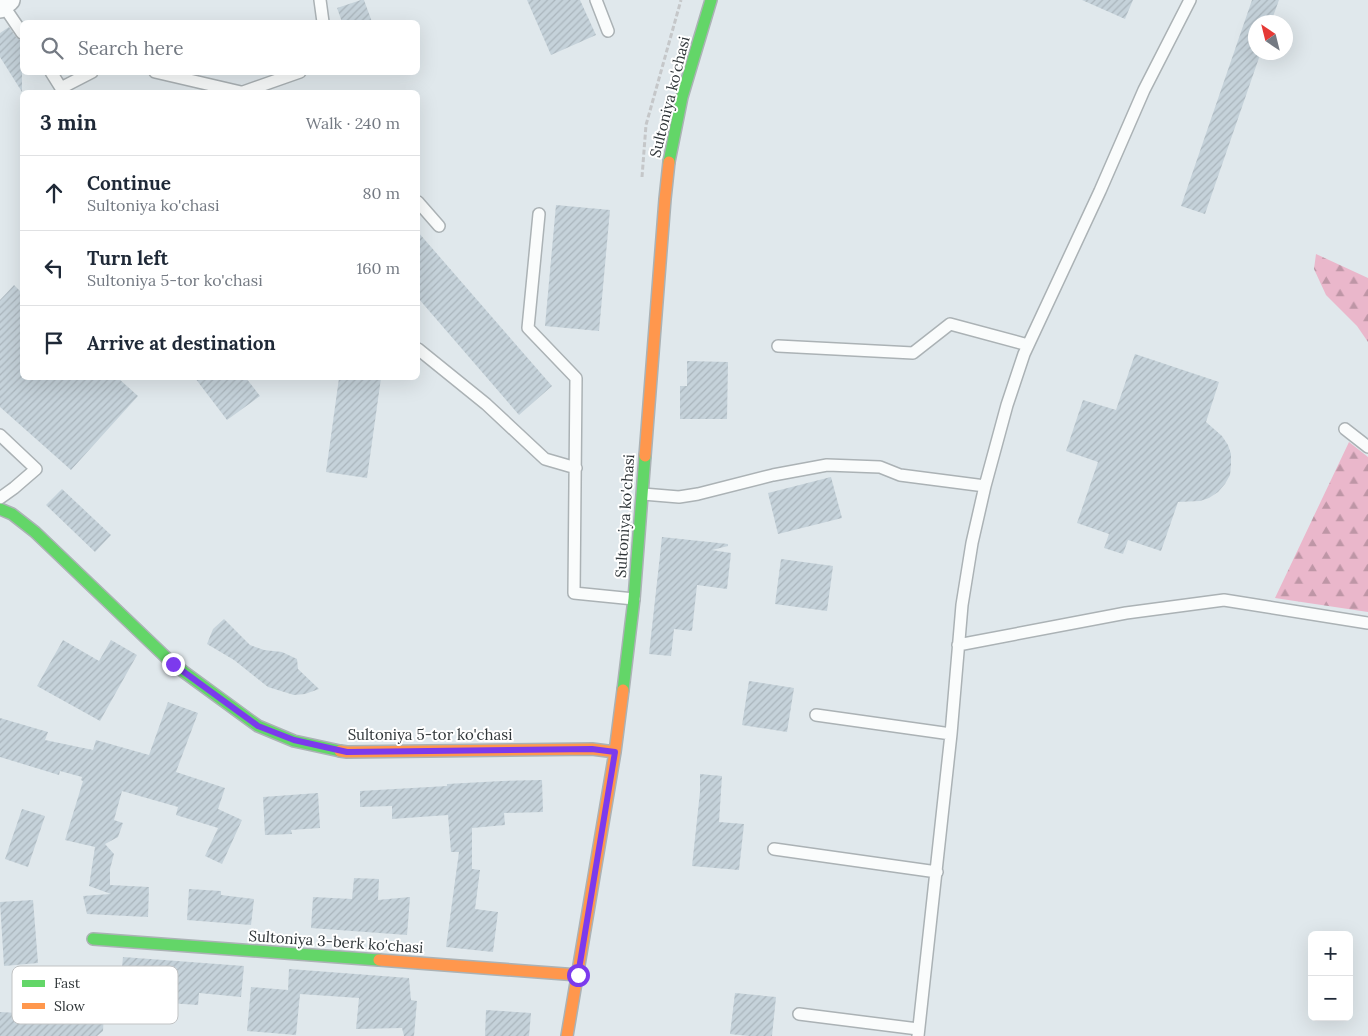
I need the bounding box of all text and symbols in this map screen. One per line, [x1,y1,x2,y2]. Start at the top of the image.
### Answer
north arrow [1248,15,1293,60]
search box [20,20,420,75]
icon: search [38,34,66,62]
street label: Sultoniya ko'chasi [645,34,694,159]
text: Search here [78,36,184,60]
text: 3 min [40,109,97,136]
text: Walk · 240 m [306,113,400,133]
text: Continue [87,171,171,195]
icon: ahead [40,179,68,207]
text: 80 m [363,183,400,203]
text: Sultoniya ko'chasi [87,195,219,215]
text: Turn left [87,246,168,270]
icon: left [40,254,68,282]
text: 160 m [356,258,400,278]
text: Sultoniya 5-tor ko'chasi [87,270,263,290]
icon: arrive [40,329,68,357]
text: Arrive at destination [87,331,276,355]
street label: Sultoniya ko'chasi [611,453,638,579]
route end [162,653,185,676]
street label: Sultoniya 5-tor ko'chasi [348,725,512,744]
street label: Sultoniya 3-berk ko'chasi [248,926,424,957]
map controls [1308,931,1353,1021]
button: + [1308,931,1353,976]
route start [567,964,590,987]
legend [12,966,178,1024]
text: Fast [54,974,81,992]
button: − [1308,976,1353,1021]
text: Slow [54,997,86,1015]

